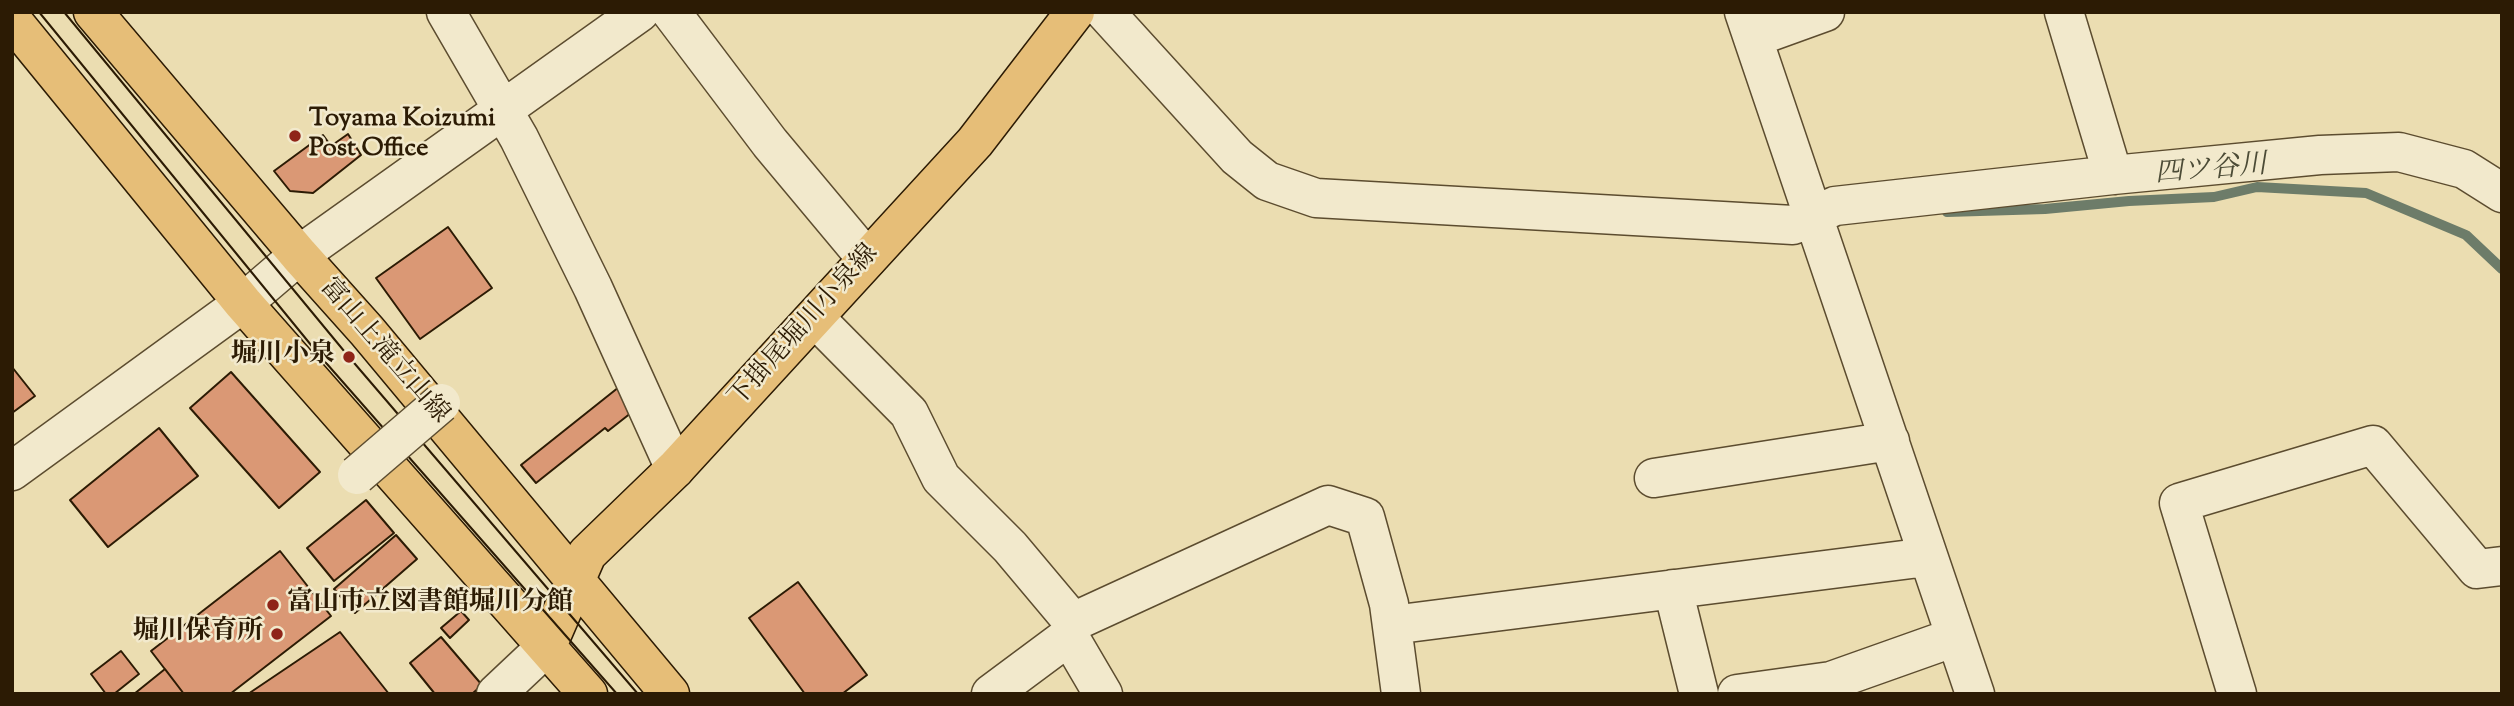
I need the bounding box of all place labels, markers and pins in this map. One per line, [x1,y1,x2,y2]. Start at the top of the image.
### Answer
place label: Toyama Koizumi Post Office [309,105,495,166]
marker: Toyama Koizumi Post Office [287,128,303,144]
place label: 堀川小泉 [231,341,335,373]
marker: 堀川小泉 [341,349,357,365]
place label: 富山市立図書館堀川分館 [287,589,573,621]
marker: 富山市立図書館堀川分館 [265,597,281,613]
place label: 堀川保育所 [133,618,263,650]
marker: 堀川保育所 [269,626,285,642]

